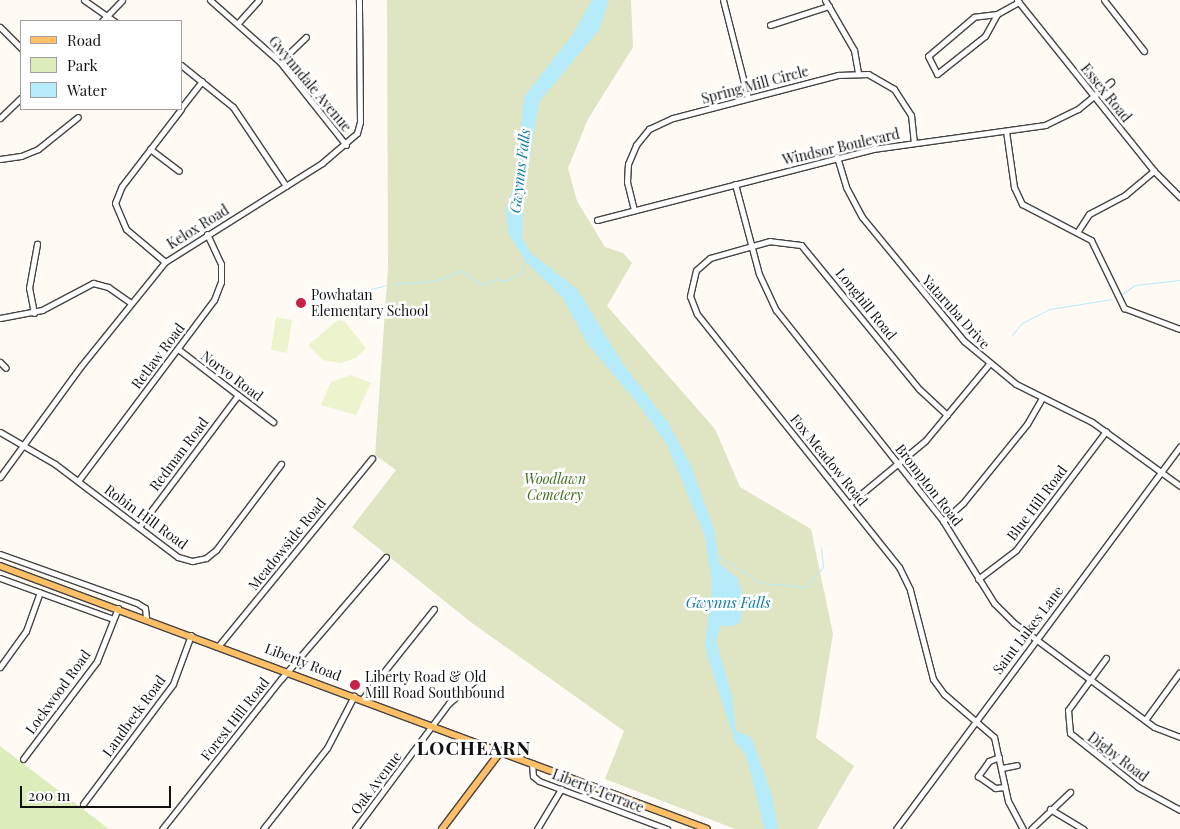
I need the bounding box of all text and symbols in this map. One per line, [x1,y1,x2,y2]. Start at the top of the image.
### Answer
legend [20,20,182,110]
text: Road [67,30,101,50]
street label: Gwynndale Avenue [265,33,355,135]
text: Park [67,55,98,75]
street label: Essex Road [1077,60,1135,126]
street label: Spring Mill Circle [700,63,810,107]
text: Water [67,80,107,100]
street label: Windsor Boulevard [781,125,901,169]
water label: Gwynns Falls [506,128,534,214]
street label: Kelox Road [164,201,232,253]
street label: Longhill Road [832,265,900,343]
street label: Yataruba Drive [919,272,993,352]
place label: Powhatan Elementary School [311,287,429,320]
marker: Powhatan Elementary School [295,297,307,309]
street label: Retlaw Road [128,320,188,392]
street label: Norvo Road [198,347,266,405]
street label: Fox Meadow Road [787,411,871,509]
street label: Redman Road [146,414,212,494]
street label: Brompton Road [892,441,966,529]
street label: Blue Hill Road [1003,462,1071,544]
park label: Woodlawn Cemetery [524,471,586,504]
street label: Robin Hill Road [101,481,191,553]
street label: Meadowside Road [245,495,329,593]
street label: Saint Lukes Lane [989,582,1067,678]
water label: Gwynns Falls [686,594,770,612]
street label: Liberty Road [262,640,344,684]
street label: Lockwood Road [22,647,94,737]
place label: Liberty Road & Old Mill Road Southbound [365,669,505,702]
street label: Landbeck Road [99,672,169,760]
street label: Forest Hill Road [197,674,273,764]
marker: Liberty Road & Old Mill Road Southbound [349,679,361,691]
street label: Digby Road [1084,729,1152,785]
district label: LOCHEARN [416,737,532,759]
street label: Oak Avenue [347,748,405,818]
street label: Liberty Terrace [549,766,647,816]
scale bar [22,776,174,808]
text: 200 m [28,785,70,805]

